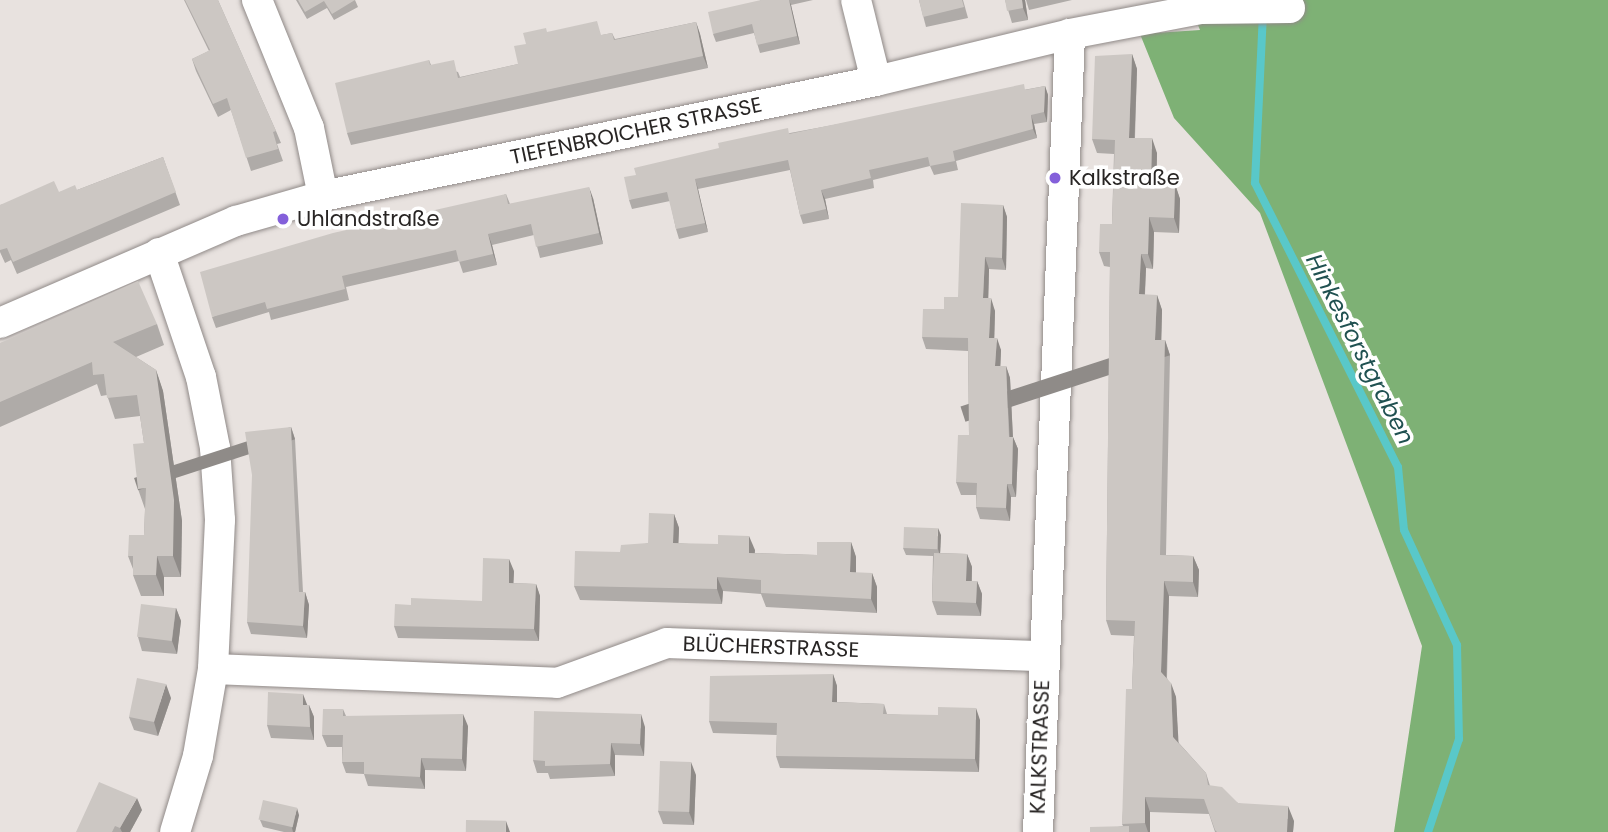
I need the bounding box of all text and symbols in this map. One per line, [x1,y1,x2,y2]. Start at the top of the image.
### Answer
street label: TIEFENBROICHER STRASSE [508,92,764,170]
place label: Kalkstraße [1069,165,1180,191]
marker: Kalkstraße [1047,170,1063,186]
place label: Uhlandstraße [297,206,440,232]
marker: Uhlandstraße [275,211,291,227]
water label: Hinkesforstgraben [1300,249,1420,449]
street label: BLÜCHERSTRASSE [682,631,860,663]
street label: KALKSTRASSE [1025,679,1055,815]

